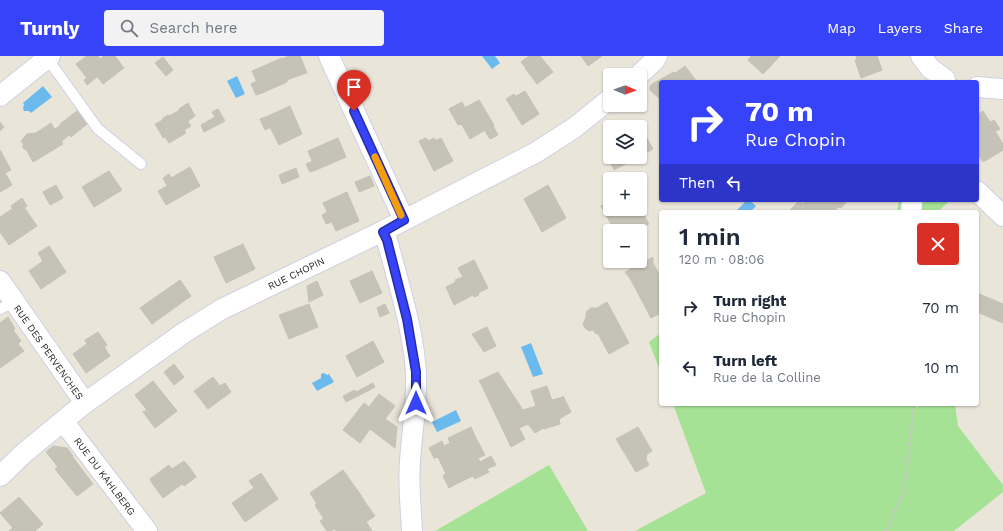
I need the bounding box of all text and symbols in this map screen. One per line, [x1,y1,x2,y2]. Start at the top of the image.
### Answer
search box [104,10,384,46]
text: Turnly [20,17,80,40]
icon: search [118,17,140,39]
text: Search here [150,19,237,37]
text: Map [827,20,856,36]
text: Layers [878,20,922,36]
text: Share [944,20,983,36]
north arrow [603,68,647,112]
map controls [603,68,647,268]
pin [337,70,371,111]
icon: arrive [343,76,365,98]
text: 70 m [745,95,814,128]
icon: right [679,96,731,148]
button: layers [603,120,647,164]
text: Rue Chopin [745,129,846,150]
button: + [603,172,647,216]
icon: left [723,172,745,194]
text: Then [679,174,715,192]
text: 1 min [679,223,741,251]
button: close [917,223,959,265]
button: − [603,224,647,268]
text: 120 m · 08:06 [679,252,764,267]
street label: RUE CHOPIN [266,255,326,292]
text: Turn right [713,292,786,310]
icon: right [679,297,701,319]
text: 70 m [922,299,959,317]
street label: RUE DES PERVENCHES [12,303,86,402]
text: Rue Chopin [713,310,786,325]
text: Turn left [713,352,777,370]
icon: left [679,357,701,379]
text: 10 m [924,359,959,377]
text: Rue de la Colline [713,370,821,385]
position arrow [395,382,437,424]
street label: RUE DU KAHLBERG [72,435,137,517]

